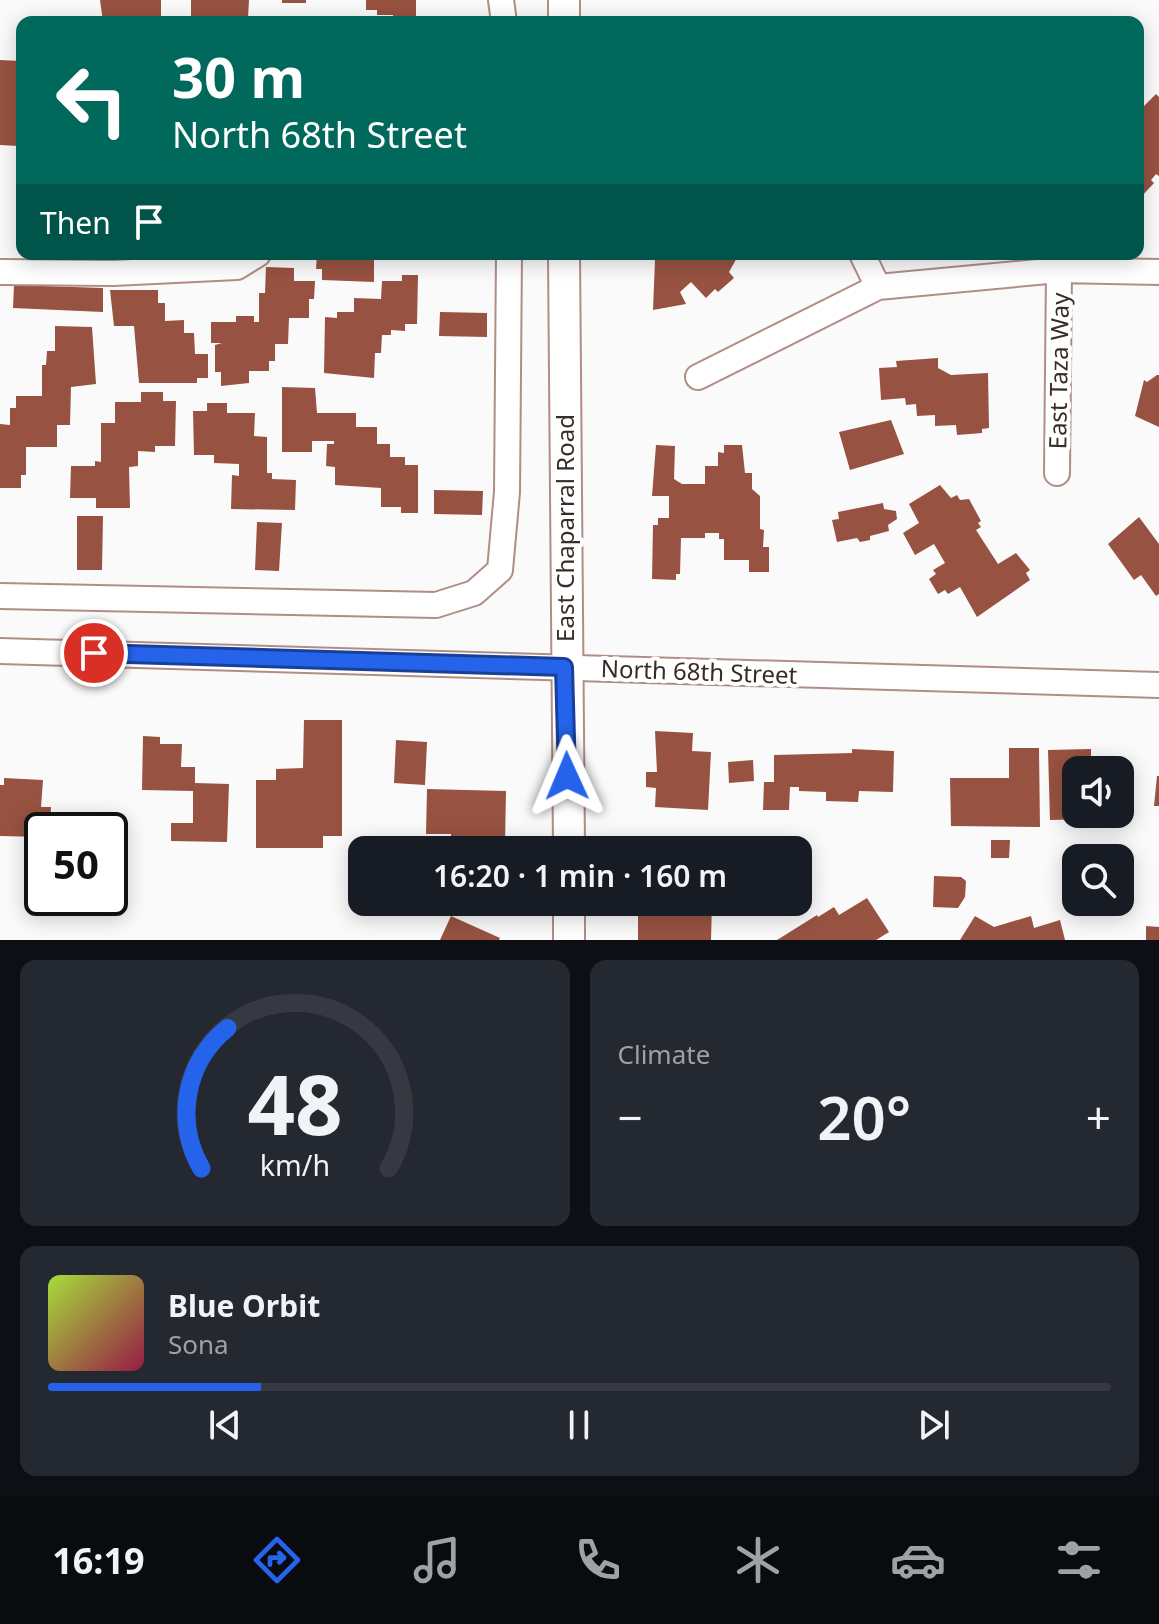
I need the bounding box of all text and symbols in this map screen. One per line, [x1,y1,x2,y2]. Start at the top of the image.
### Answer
text: 30 m [172,38,305,114]
icon: left [40,48,144,152]
text: North 68th Street [172,110,467,159]
icon: arrive [127,200,171,244]
text: Then [40,202,111,243]
street label: East Taza Way [1040,292,1076,450]
street label: East Chaparral Road [548,414,581,642]
pin [60,619,128,687]
icon: arrive [72,631,116,675]
street label: North 68th Street [600,651,798,691]
position arrow [525,734,609,818]
map controls [1062,756,1134,916]
button: sound [1062,756,1134,828]
speed limit sign: 50 [24,812,128,916]
button: search [1062,844,1134,916]
text: 16:20 · 1 min · 160 m [433,855,727,896]
text: Climate [618,1036,710,1072]
text: 48 [247,1046,342,1159]
text: 20° [817,1076,911,1158]
text: − [618,1087,643,1147]
text: + [1086,1087,1111,1147]
text: km/h [260,1145,330,1184]
text: Blue Orbit [168,1285,320,1326]
text: Sona [168,1326,229,1362]
icon: previous [203,1403,247,1447]
icon: pause [557,1403,601,1447]
icon: next [912,1403,956,1447]
icon: directions [249,1532,305,1588]
icon: music [409,1532,465,1588]
icon: phone [570,1532,626,1588]
icon: climate [730,1532,786,1588]
icon: car [890,1532,946,1588]
icon: filters [1051,1532,1107,1588]
text: 16:19 [52,1536,145,1585]

